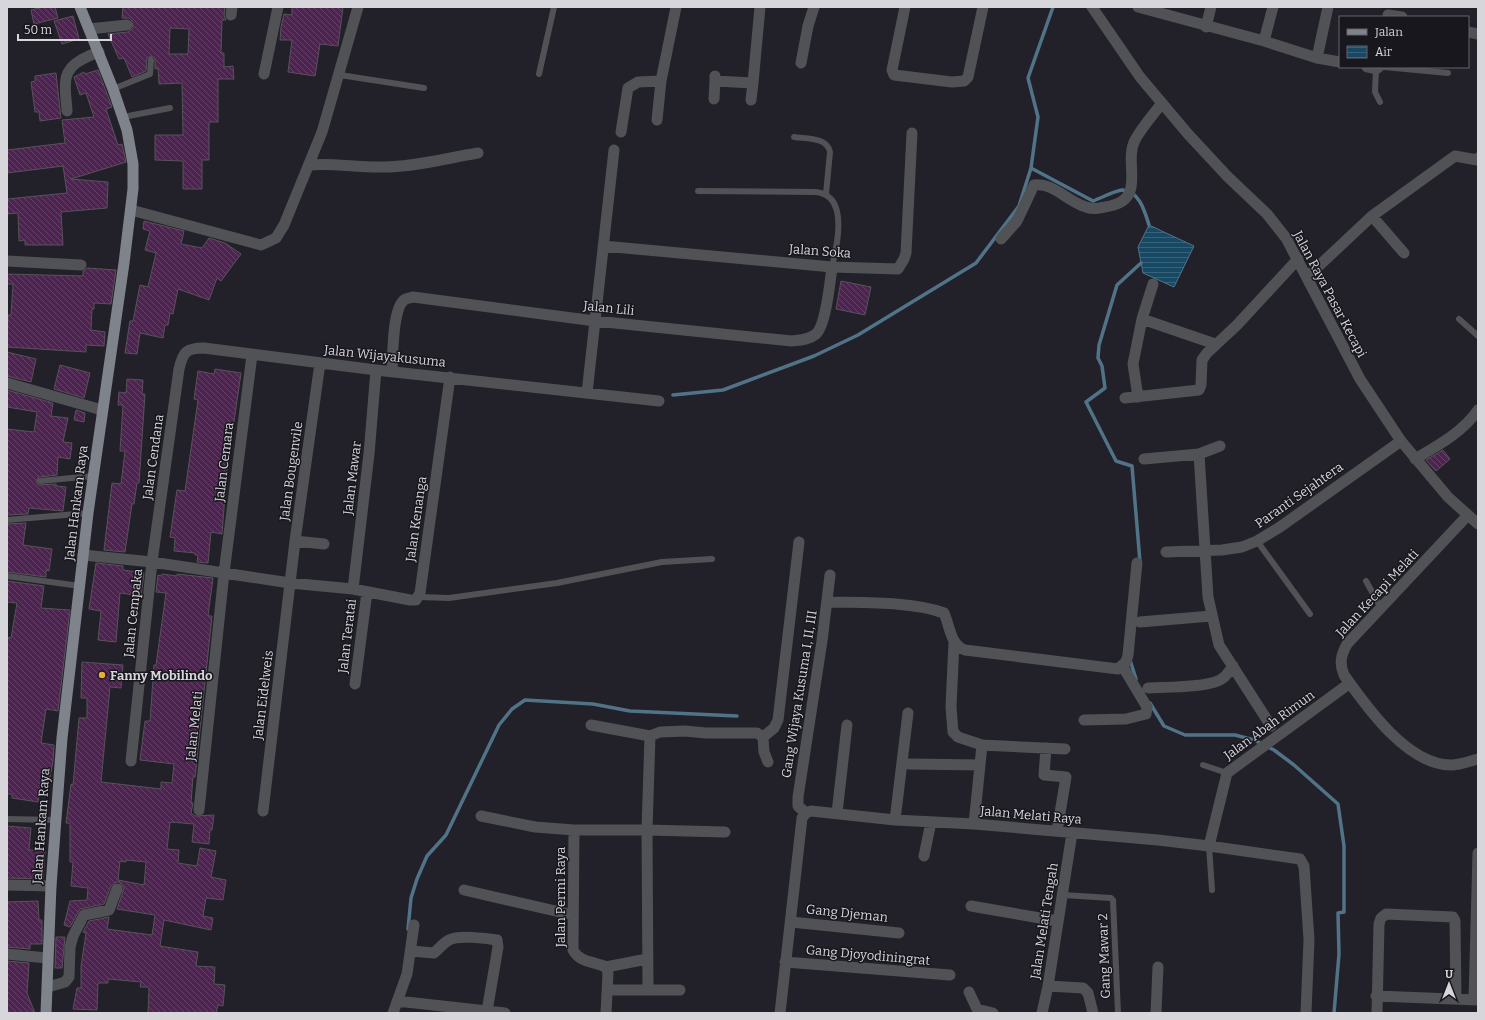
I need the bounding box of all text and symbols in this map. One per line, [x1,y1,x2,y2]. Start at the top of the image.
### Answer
scale bar [18,16,111,42]
legend [1339,16,1469,68]
text: 50 m [24,23,53,37]
text: Jalan [1374,25,1403,39]
text: Air [1375,45,1393,59]
street label: Jalan Raya Pasar Kecapi [1290,227,1370,360]
street label: Jalan Soka [788,241,851,261]
street label: Jalan Lili [582,298,635,318]
street label: Jalan Wijayakusuma [322,342,447,370]
street label: Jalan Cendana [139,413,166,502]
street label: Jalan Bougenvile [276,420,305,523]
street label: Jalan Cemara [212,422,236,503]
street label: Jalan Mawar [340,440,364,517]
street label: Jalan Hankam Raya [61,445,91,562]
street label: Paranti Sejahtera [1252,459,1346,531]
street label: Jalan Kenanga [402,475,429,564]
street label: Jalan Kecapi Melati [1332,546,1421,641]
street label: Jalan Cempaka [121,568,145,659]
street label: Jalan Teratai [335,598,359,675]
street label: Gang Wijaya Kusuma I, II, III [778,609,820,779]
street label: Jalan Eidelweis [250,649,276,742]
place label: Fanny Mobilindo [110,668,213,683]
marker: Fanny Mobilindo [97,670,107,680]
street label: Jalan Abah Rimun [1220,687,1318,763]
street label: Jalan Melati [183,690,205,763]
street label: Jalan Hankam Raya [29,768,53,885]
street label: Jalan Melati Raya [979,803,1082,827]
street label: Jalan Permi Raya [553,847,568,948]
street label: Jalan Melati Tengah [1027,862,1061,981]
street label: Gang Djeman [805,901,889,925]
street label: Gang Mawar 2 [1095,913,1113,999]
street label: Gang Djoyodiningrat [805,942,931,968]
north arrow [1429,964,1469,1004]
text: U [1445,968,1453,981]

